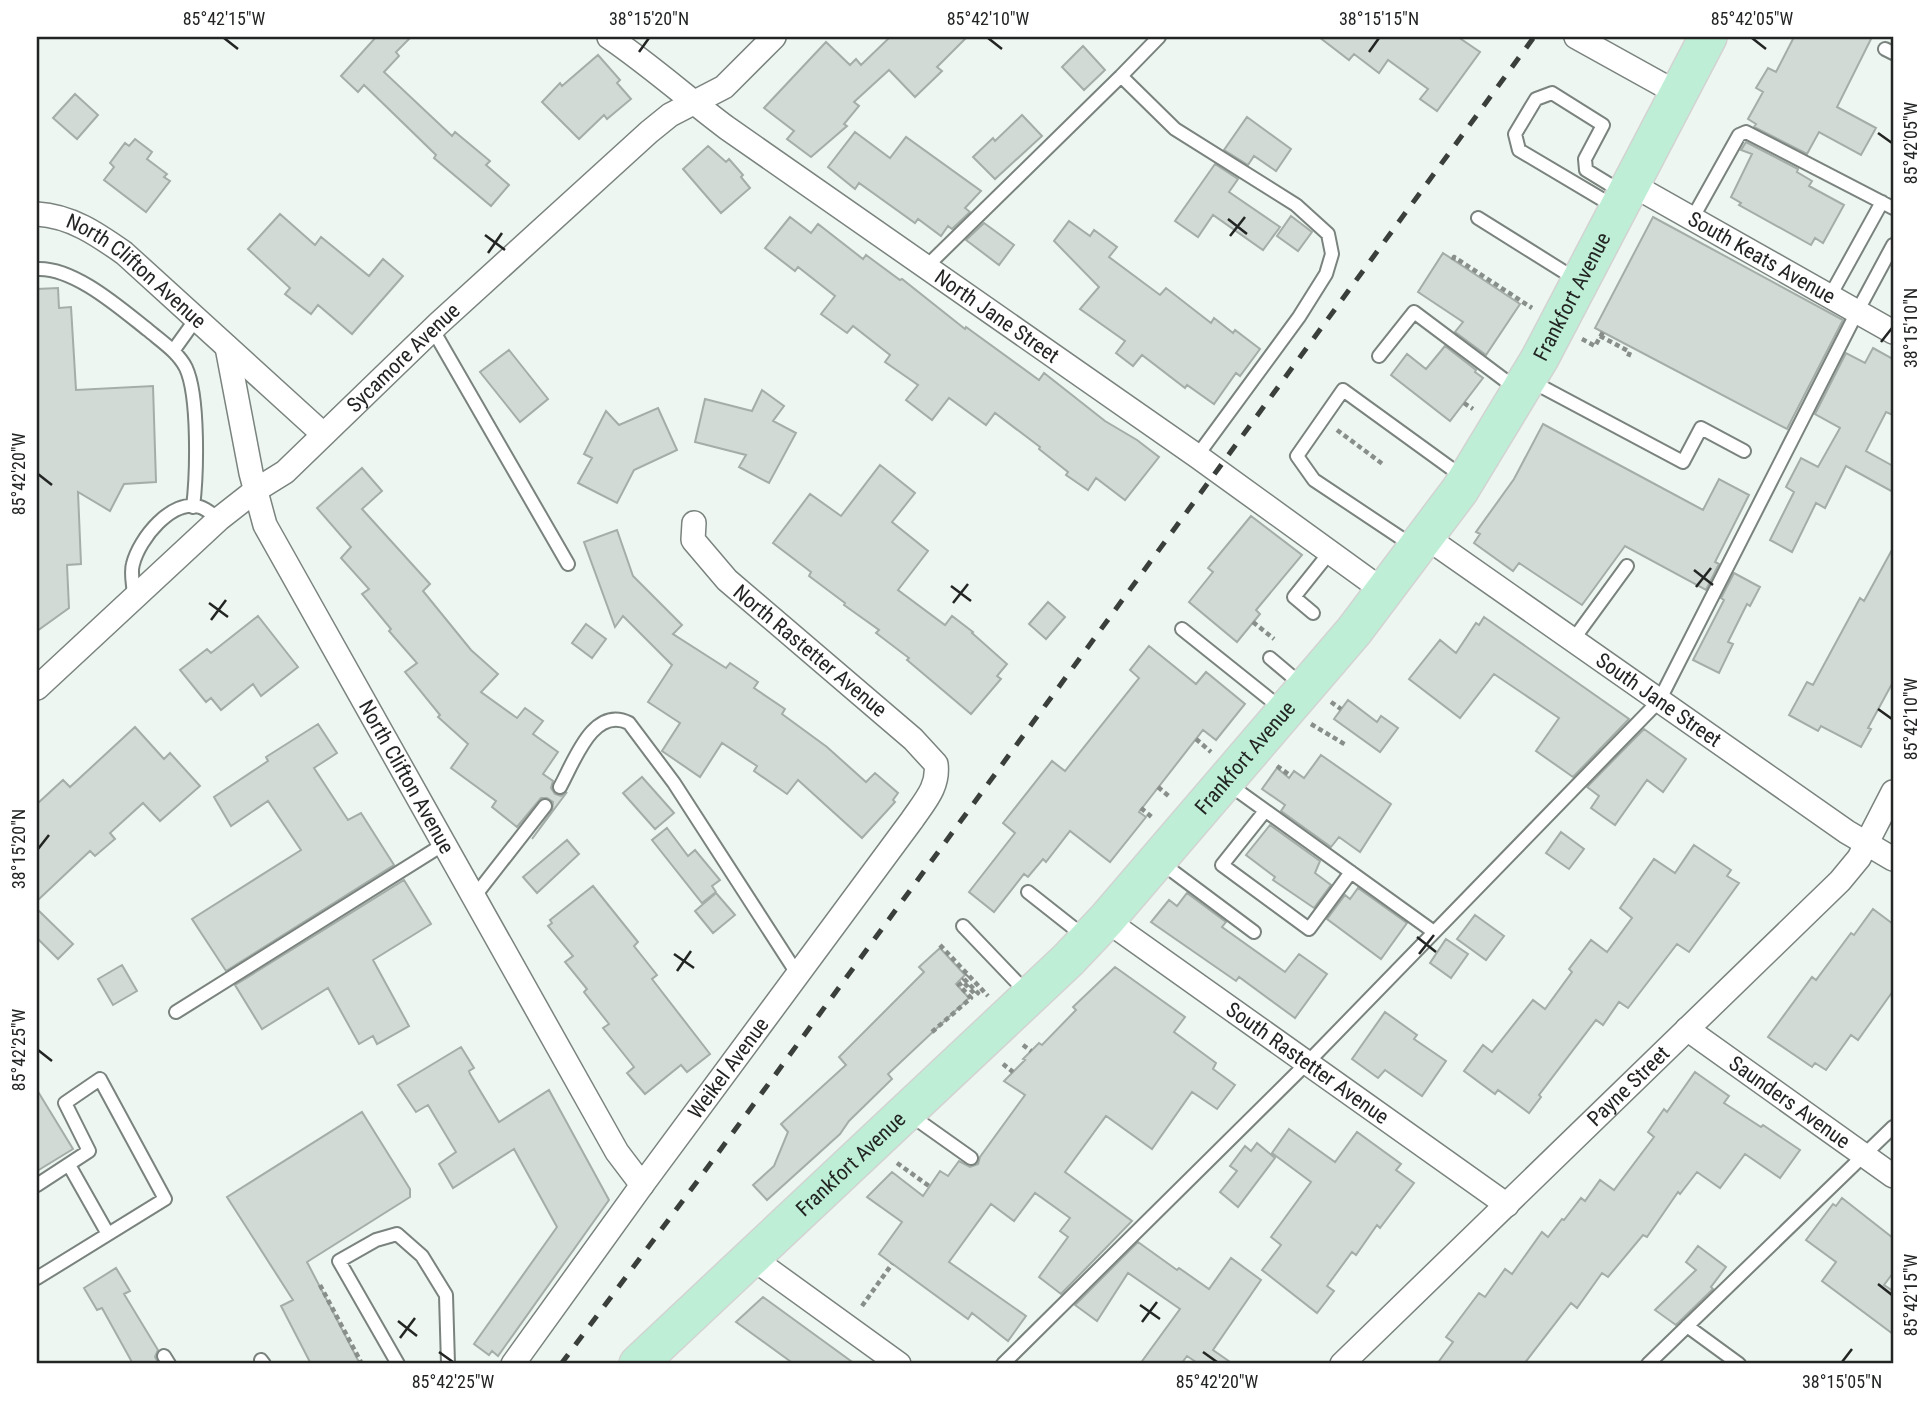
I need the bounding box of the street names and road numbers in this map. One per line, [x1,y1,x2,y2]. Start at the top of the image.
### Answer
street label: South Keats Avenue [1684,207,1839,309]
street label: North Clifton Avenue [63,209,211,333]
street label: Frankfort Avenue [1529,228,1616,365]
street label: North Jane Street [930,265,1063,368]
street label: Sycamore Avenue [342,298,465,417]
street label: North Rastetter Avenue [729,580,892,722]
street label: South Jane Street [1591,648,1726,752]
street label: North Clifton Avenue [354,696,459,858]
street label: Frankfort Avenue [1190,696,1300,819]
street label: South Rastetter Avenue [1221,997,1393,1129]
street label: Weikel Avenue [683,1013,774,1123]
street label: Payne Street [1583,1041,1674,1131]
street label: Saunders Avenue [1724,1051,1855,1154]
street label: Frankfort Avenue [791,1107,911,1221]

